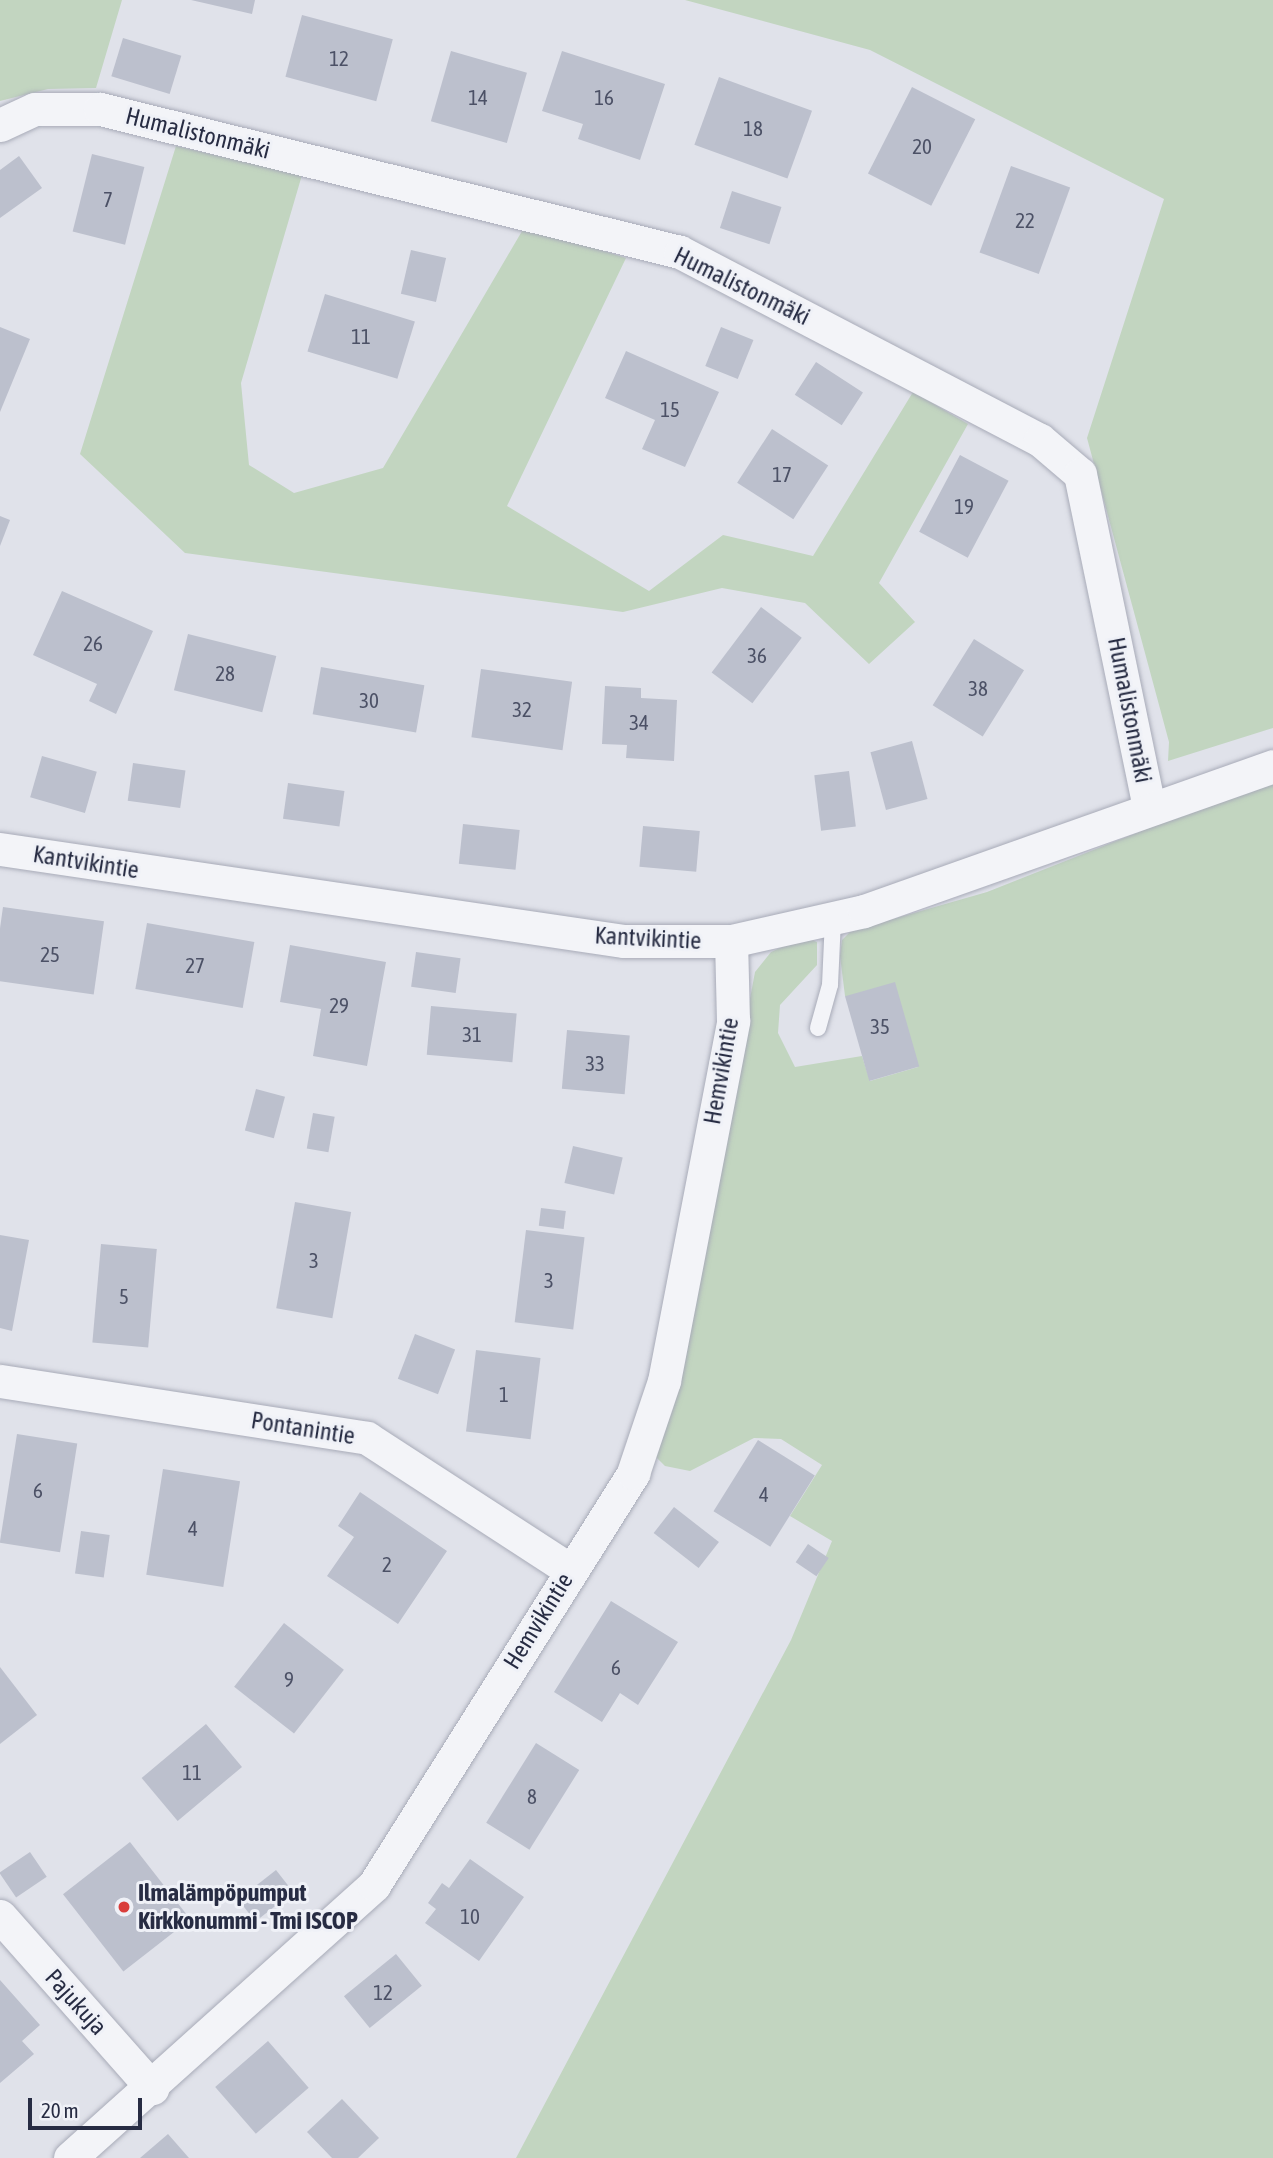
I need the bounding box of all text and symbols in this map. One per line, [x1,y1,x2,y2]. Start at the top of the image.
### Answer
house number: 12 [329,45,349,71]
house number: 14 [468,84,488,110]
house number: 16 [594,84,614,110]
street label: Humalistonmäki [123,101,273,165]
house number: 18 [743,115,763,141]
house number: 20 [912,133,932,159]
house number: 7 [103,186,113,212]
house number: 22 [1015,207,1035,233]
street label: Humalistonmäki [669,241,815,331]
house number: 11 [351,323,371,349]
house number: 15 [660,396,680,422]
house number: 17 [772,461,792,487]
house number: 19 [954,493,974,519]
house number: 26 [83,630,103,656]
street label: Humalistonmäki [1102,635,1158,785]
house number: 36 [747,642,767,668]
house number: 28 [215,660,235,686]
house number: 38 [968,675,988,701]
house number: 30 [359,687,379,713]
house number: 32 [512,696,532,722]
house number: 34 [629,709,649,735]
street label: Kantvikintie [31,839,141,885]
street label: Kantvikintie [594,921,702,955]
house number: 25 [40,941,60,967]
house number: 27 [185,952,205,978]
house number: 29 [329,992,349,1018]
house number: 35 [870,1013,890,1039]
street label: Hemvikintie [697,1015,745,1127]
house number: 31 [462,1021,482,1047]
house number: 33 [585,1050,605,1076]
house number: 3 [309,1247,319,1273]
house number: 3 [544,1267,554,1293]
house number: 5 [119,1283,129,1309]
house number: 1 [499,1381,509,1407]
street label: Pontanintie [249,1406,357,1450]
house number: 6 [33,1477,43,1503]
house number: 4 [759,1481,769,1507]
house number: 4 [188,1515,198,1541]
house number: 2 [382,1551,392,1577]
street label: Hemvikintie [497,1568,579,1674]
house number: 6 [611,1654,621,1680]
house number: 9 [284,1666,294,1692]
house number: 11 [182,1759,202,1785]
house number: 8 [527,1783,537,1809]
place label: Ilmalämpöpumput Kirkkonummi - Tmi ISCOP [138,1879,358,1935]
marker: Ilmalämpöpumput Kirkkonummi - Tmi ISCOP [116,1899,132,1915]
house number: 10 [460,1903,480,1929]
street label: Pajukuja [39,1963,113,2041]
house number: 12 [373,1979,393,2005]
scale bar [32,2084,145,2128]
text: 20 m [41,2098,79,2122]

